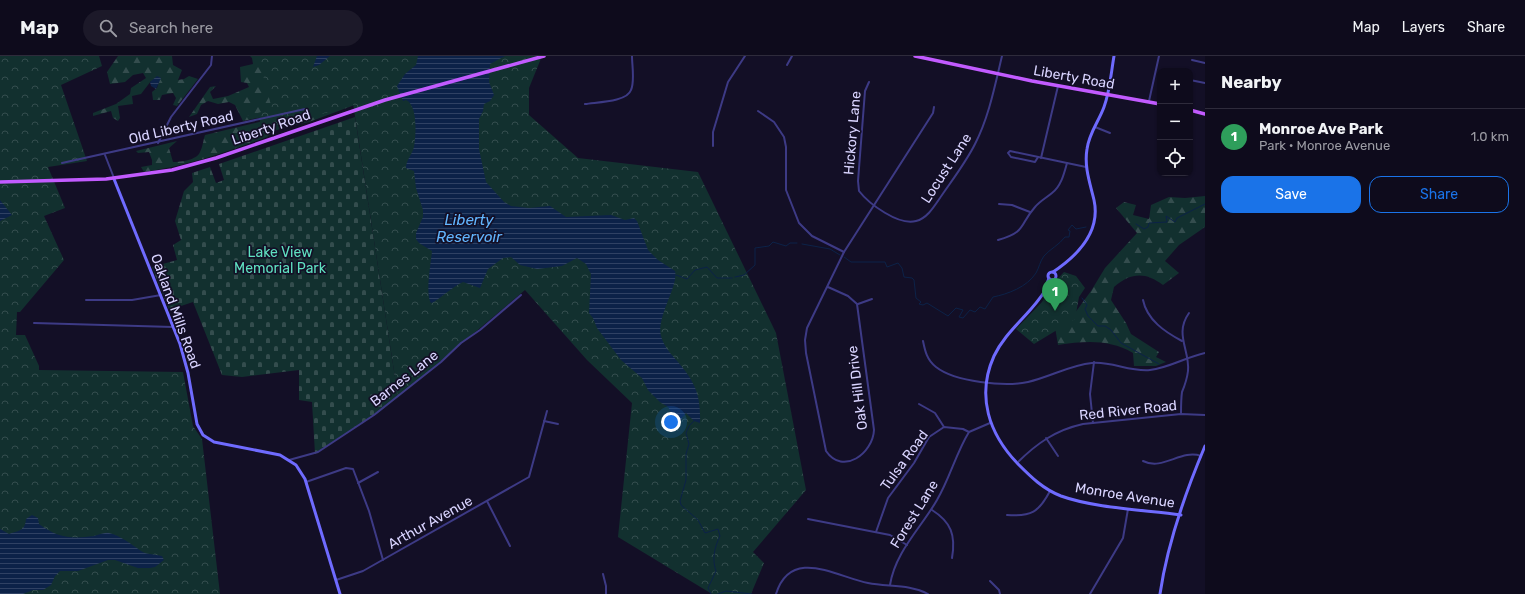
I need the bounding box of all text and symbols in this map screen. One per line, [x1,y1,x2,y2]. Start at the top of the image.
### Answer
search box [83,10,363,46]
text: Map [20,16,59,39]
icon: search [97,17,119,39]
text: Search here [129,19,213,37]
text: Map [1353,19,1380,36]
text: Layers [1402,19,1445,36]
text: Share [1467,19,1505,36]
street label: Liberty Road [1032,62,1116,93]
map controls [1157,68,1193,176]
button: + [1157,68,1193,104]
text: Nearby [1221,72,1282,92]
street label: Hickory Lane [840,90,865,176]
button: − [1157,104,1193,140]
street label: Liberty Road [230,106,313,149]
street label: Old Liberty Road [127,107,235,148]
text: Monroe Ave Park [1259,120,1383,138]
text: 1 [1231,129,1237,144]
text: 1.0 km [1471,129,1509,144]
street label: Locust Lane [918,130,975,206]
text: Park · Monroe Avenue [1259,138,1390,153]
button: locate [1157,140,1193,176]
button: Save [1221,176,1361,213]
button: Share [1369,176,1509,213]
water label: Liberty Reservoir [436,211,503,246]
park label: Lake View Memorial Park [234,244,327,277]
street label: Oakland Mills Road [147,251,204,371]
pin: 1 [1042,278,1068,311]
street label: Oak Hill Drive [844,345,871,431]
street label: Barnes Lane [367,347,442,410]
street label: Red River Road [1078,397,1178,424]
your location [661,412,681,432]
street label: Tulsa Road [877,427,932,494]
street label: Forest Lane [887,477,942,551]
street label: Monroe Avenue [1074,479,1176,512]
street label: Arthur Avenue [385,492,476,553]

